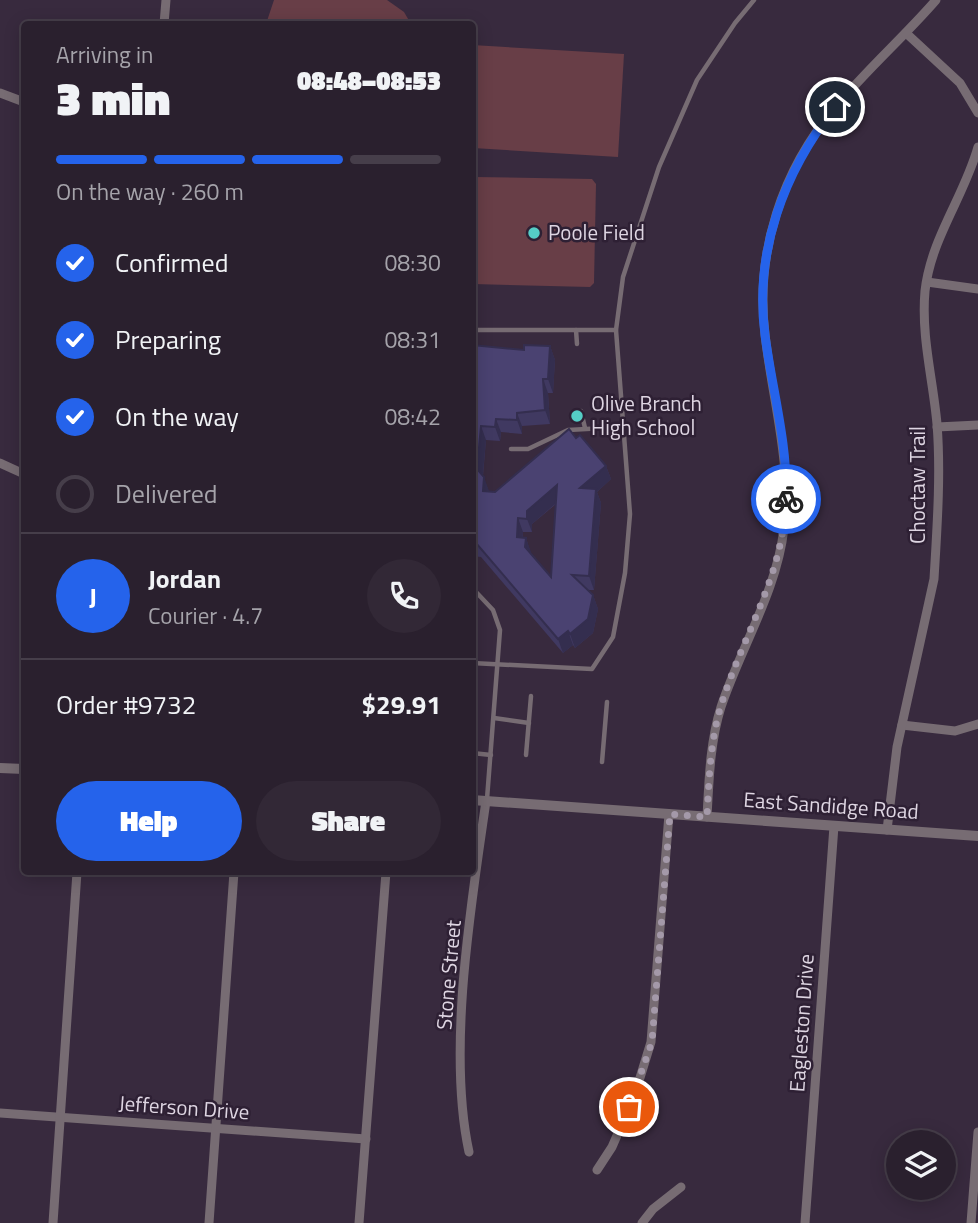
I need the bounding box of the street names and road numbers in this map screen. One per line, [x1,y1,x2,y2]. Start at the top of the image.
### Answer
street label: Choctaw Trail [901,426,933,544]
street label: East Sandidge Road [742,783,920,827]
street label: Stone Street [427,918,469,1031]
street label: Eagleston Drive [780,953,822,1093]
street label: Jefferson Drive [118,1086,250,1128]

